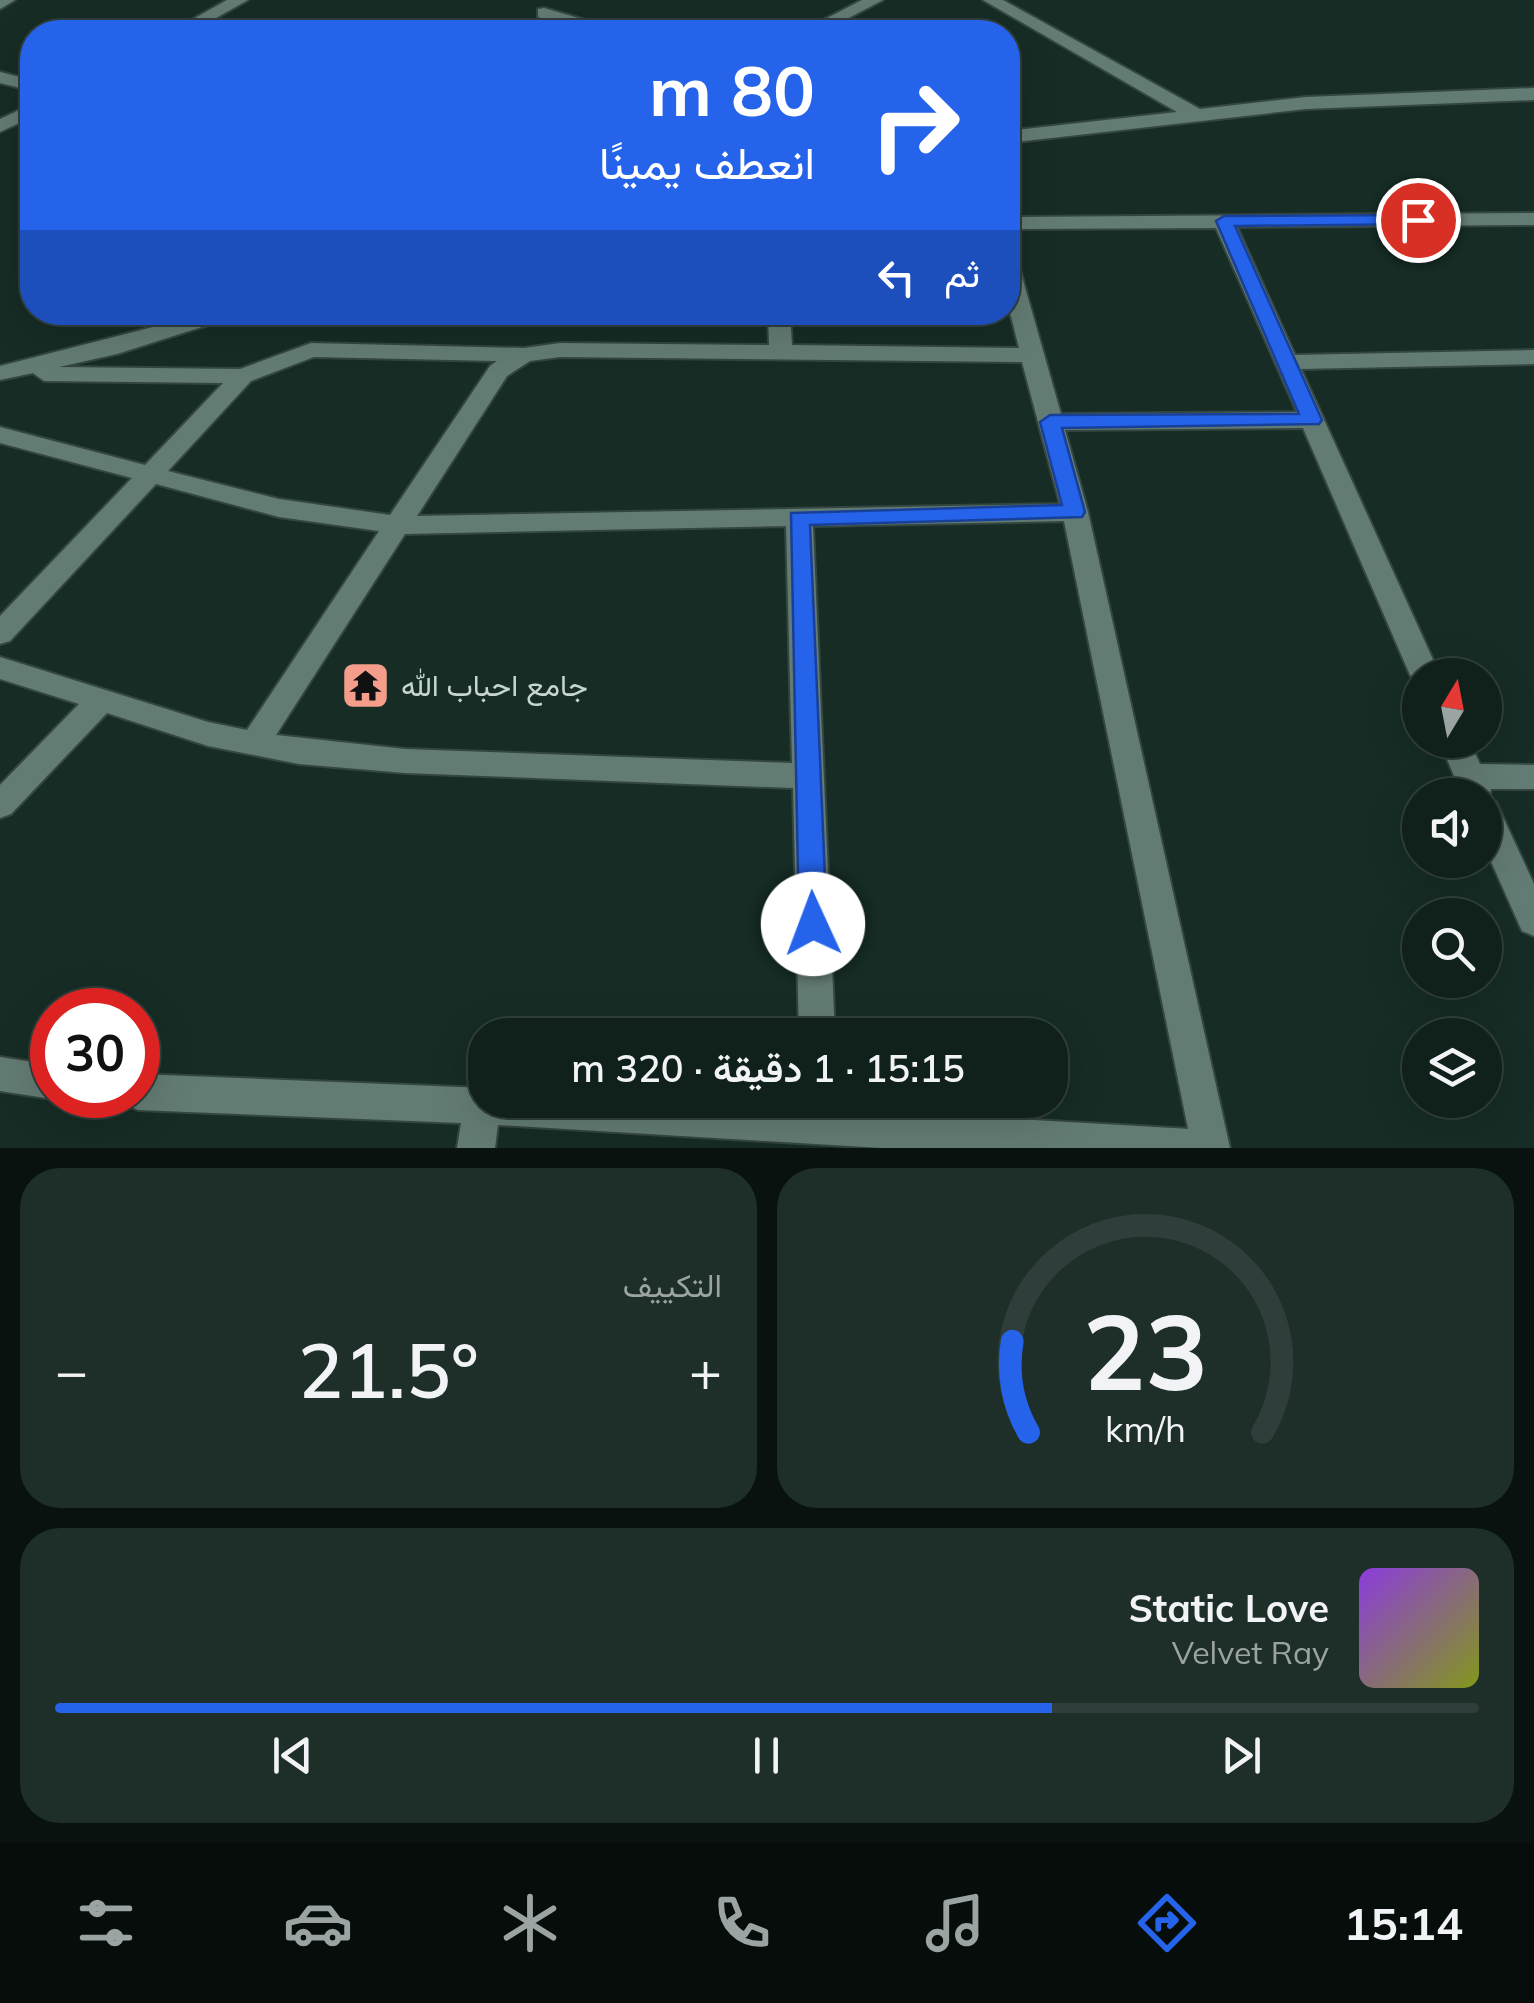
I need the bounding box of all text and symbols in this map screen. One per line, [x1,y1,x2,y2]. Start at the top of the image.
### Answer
text: 80 m [649,46,815,134]
icon: right [850,60,980,190]
text: انعطف يمينًا [599,134,815,190]
pin [1376,178,1461,263]
icon: arrive [1391,193,1446,248]
text: ثم [944,249,980,297]
icon: left [869,250,924,305]
north arrow [1402,658,1502,758]
map controls [1402,658,1502,1118]
temple icon: جامع احباب الله [340,659,392,711]
place label: جامع احباب الله [401,666,588,706]
button: sound [1402,778,1502,878]
position arrow [761,872,865,976]
button: search [1402,898,1502,998]
speed limit sign: 30 [30,988,160,1118]
button: layers [1402,1018,1502,1118]
text: 15:15 · 1 دقيقة · 320 m [571,1044,965,1092]
text: التكييف [623,1265,722,1305]
text: 23 [1083,1285,1208,1416]
text: 21.5° [298,1323,479,1417]
text: − [55,1336,88,1405]
text: + [689,1336,722,1405]
text: km/h [1105,1406,1186,1451]
text: Static Love [1129,1584,1329,1632]
text: Velvet Ray [1172,1632,1329,1672]
icon: previous [265,1728,320,1783]
icon: pause [739,1728,794,1783]
icon: next [1214,1728,1269,1783]
icon: filters [71,1888,141,1958]
icon: car [283,1888,353,1958]
icon: climate [495,1888,565,1958]
icon: phone [707,1888,777,1958]
icon: music [920,1888,990,1958]
icon: directions [1132,1888,1202,1958]
text: 15:14 [1344,1895,1463,1951]

